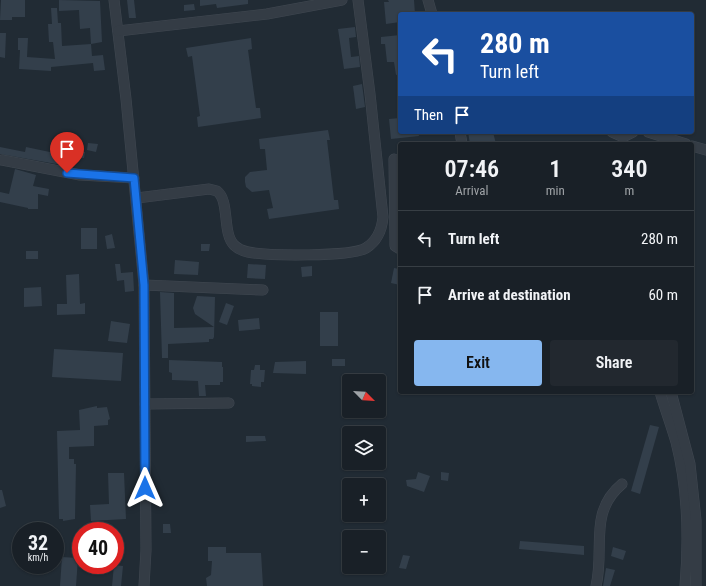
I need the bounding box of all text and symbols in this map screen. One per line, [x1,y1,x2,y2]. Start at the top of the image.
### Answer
text: 280 m [480,27,550,60]
icon: left [414,28,466,80]
text: Turn left [480,61,539,82]
icon: arrive [451,104,473,126]
text: Then [414,106,443,124]
pin [50,132,84,173]
icon: arrive [56,138,78,160]
text: 07:46 [445,155,499,183]
text: 1 [549,155,561,183]
text: 340 [611,155,647,183]
text: Arrival [455,183,488,198]
text: min [546,183,565,198]
text: m [624,183,634,198]
icon: left [414,228,436,250]
text: Turn left [448,230,499,248]
text: 280 m [641,230,678,248]
icon: arrive [414,284,436,306]
text: Arrive at destination [448,286,571,304]
text: 60 m [648,286,678,304]
button: Exit [414,340,542,386]
button: Share [550,340,678,386]
north arrow [342,374,386,418]
map controls [342,374,386,574]
button: layers [342,426,386,470]
position arrow [124,467,166,509]
button: + [342,478,386,522]
speed limit sign: 40 [72,522,124,574]
button: − [342,530,386,574]
text: 32 [28,531,48,555]
text: km/h [28,552,48,563]

